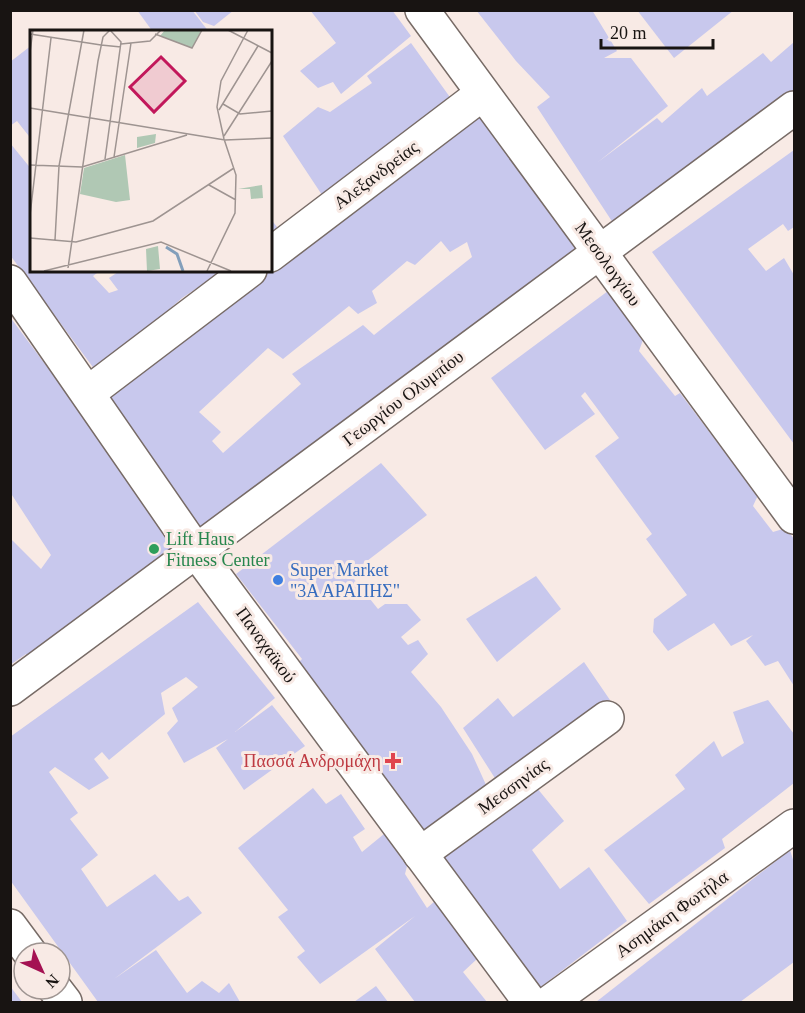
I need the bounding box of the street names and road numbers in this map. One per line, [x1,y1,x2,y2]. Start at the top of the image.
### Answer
street label: Αλεξανδρείας [330,137,422,213]
street label: Μεσολογγίου [571,218,645,310]
street label: Γεωργίου Ολυμπίου [339,346,467,450]
street label: Παναχαϊκού [232,603,300,687]
street label: Μεσσηνίας [474,754,552,818]
street label: Ασημάκη Φωτήλα [612,866,733,961]

